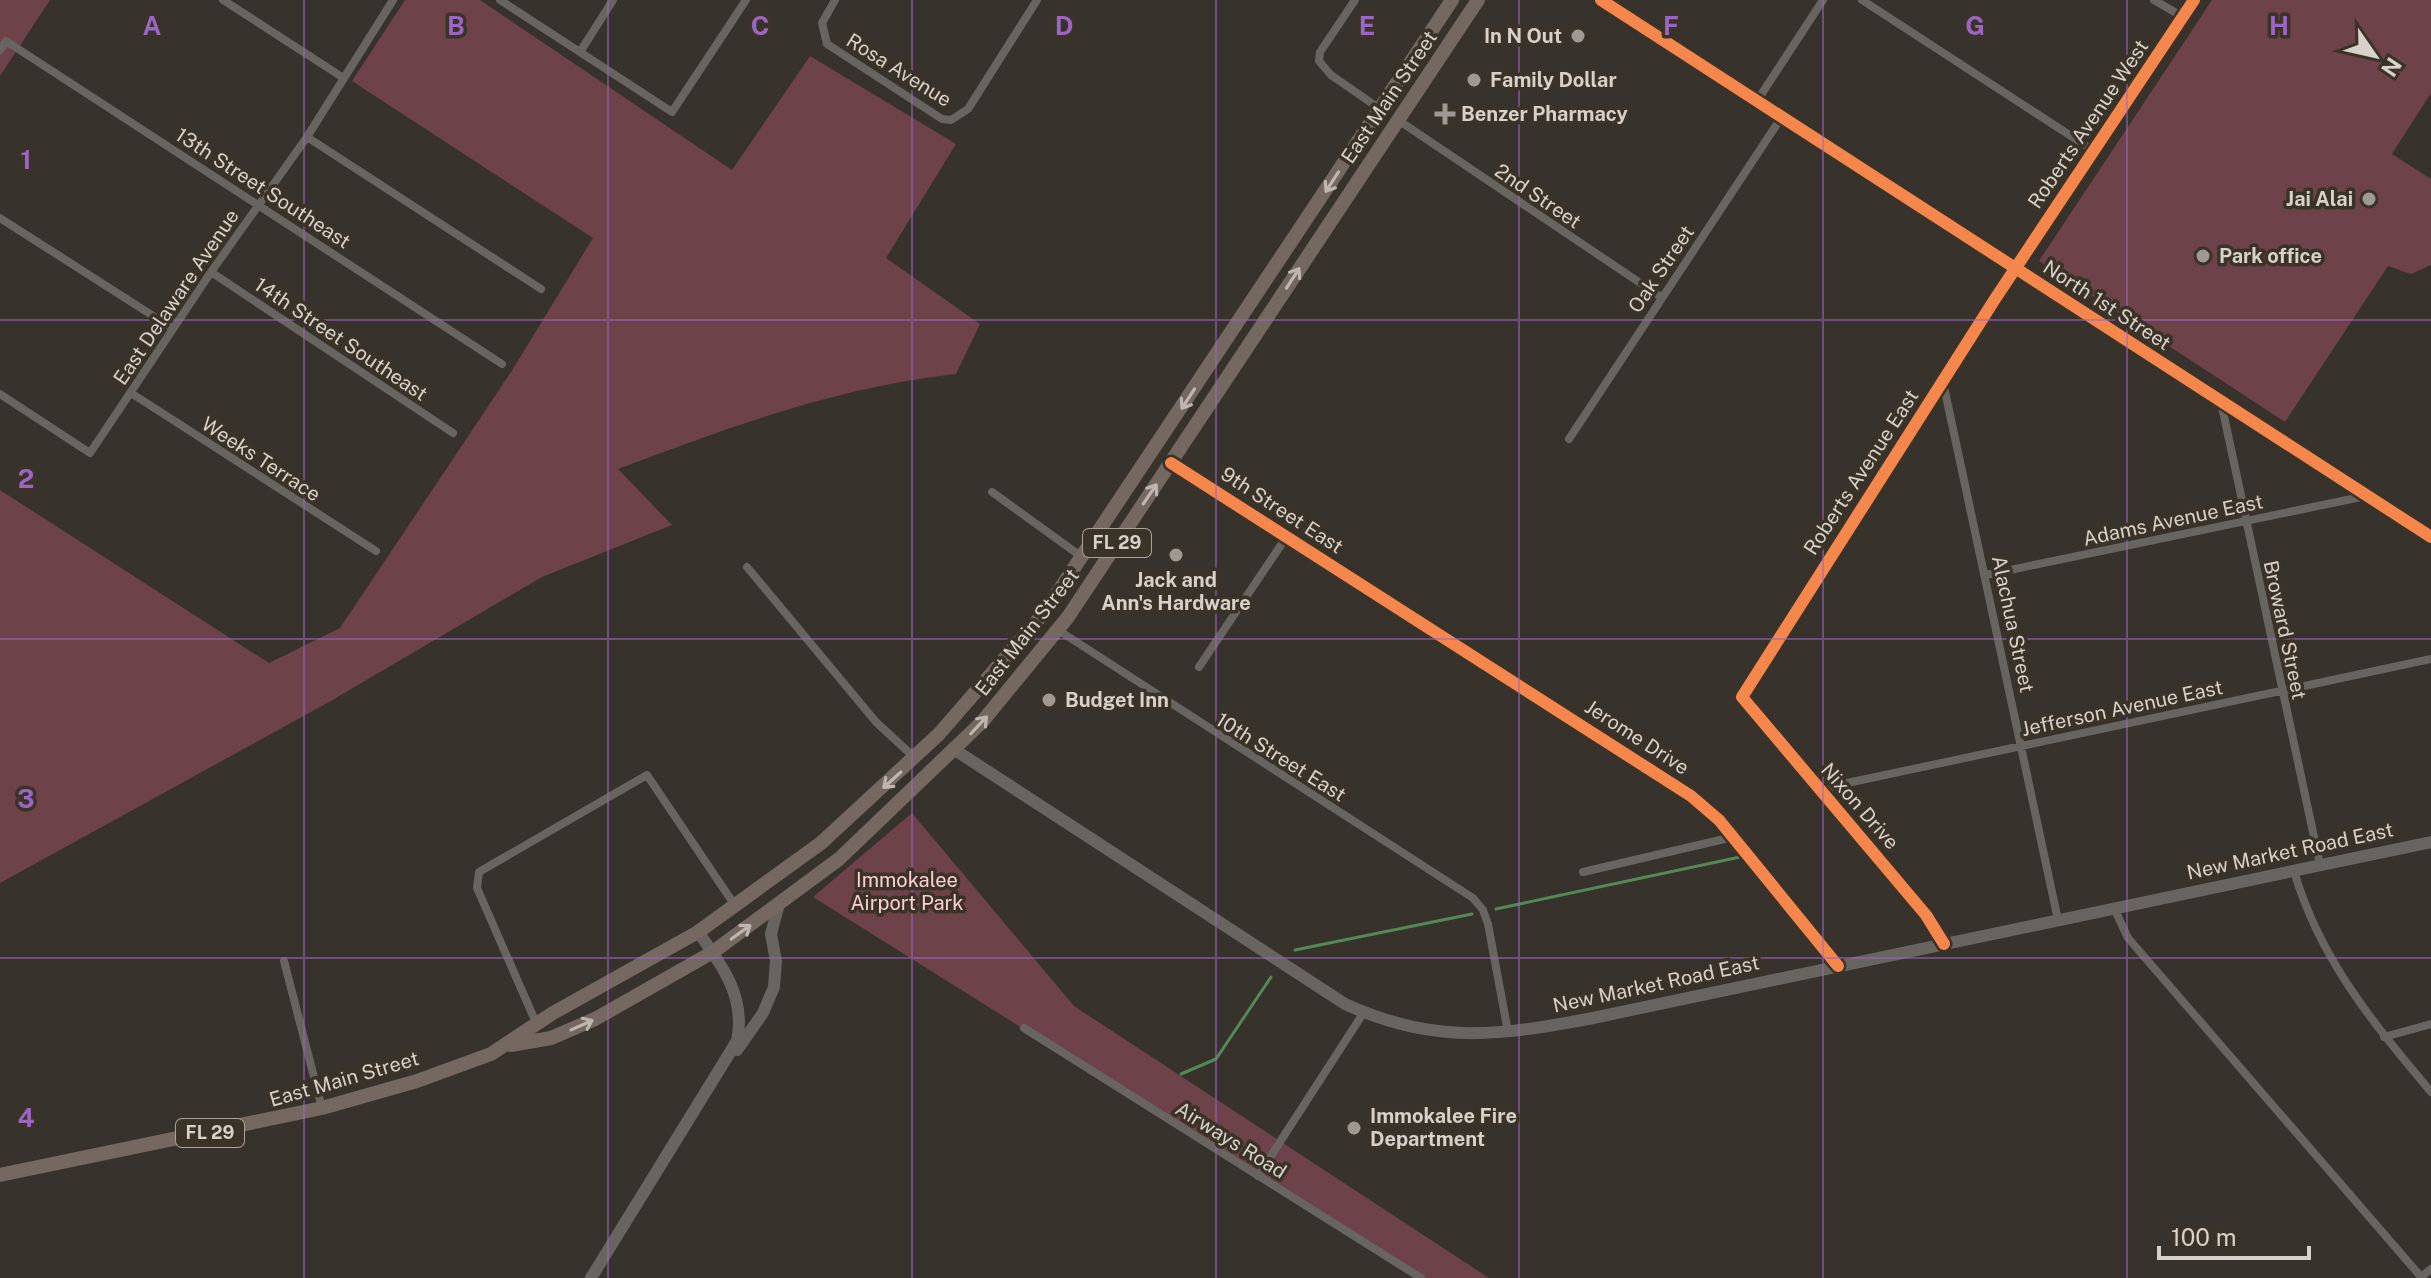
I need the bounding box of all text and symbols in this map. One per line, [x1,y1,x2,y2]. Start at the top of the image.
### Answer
text: A [143,10,162,41]
text: B [447,10,465,41]
text: C [751,10,769,41]
text: D [1055,10,1073,41]
text: F [1663,10,1679,41]
text: G [1965,10,1985,41]
text: H [2269,10,2289,41]
north arrow [2335,16,2415,96]
place label: In N Out [1484,24,1562,48]
street label: East Main Street [1336,26,1442,168]
marker: In N Out [1569,27,1587,45]
street label: Rosa Avenue [842,28,956,112]
street label: Roberts Avenue West [2023,35,2153,213]
text: N [2376,53,2407,82]
place label: Family Dollar [1490,68,1617,92]
marker: Family Dollar [1465,71,1483,89]
place label: Benzer Pharmacy [1461,102,1628,126]
marker: Benzer Pharmacy [1436,105,1454,123]
street label: 13th Street Southeast [171,122,355,254]
text: 1 [20,144,32,175]
street label: 2nd Street [1490,158,1586,234]
one-way arrow [1324,171,1340,193]
place label: Jai Alai [2286,187,2353,211]
marker: Jai Alai [2360,190,2378,208]
street label: East Delaware Avenue [108,205,244,389]
street label: Oak Street [1623,221,1699,317]
place label: Park office [2219,244,2322,268]
marker: Park office [2194,247,2212,265]
street label: North 1st Street [2039,255,2175,355]
one-way arrow [1285,267,1302,289]
street label: 14th Street Southeast [250,272,432,406]
street label: Roberts Avenue East [1799,385,1923,559]
one-way arrow [1180,387,1196,410]
street label: Weeks Terrace [197,412,325,506]
street label: 9th Street East [1216,462,1348,558]
text: 2 [18,463,34,494]
one-way arrow [1142,484,1158,506]
street label: Adams Avenue East [2081,489,2265,551]
road number: FL 29 [1083,529,1151,557]
marker: Jack and Ann's Hardware [1167,546,1185,564]
street label: Alachua Street [1987,553,2039,695]
street label: Broward Street [2259,558,2311,702]
street label: East Main Street [970,564,1084,700]
place label: Jack and Ann's Hardware [1101,568,1251,615]
street label: Jefferson Avenue East [2019,675,2225,741]
place label: Budget Inn [1065,688,1169,712]
marker: Budget Inn [1040,691,1058,709]
street label: Jerome Drive [1580,694,1694,780]
street label: 10th Street East [1212,707,1350,807]
one-way arrow [969,716,987,736]
street label: Nixon Drive [1816,758,1904,854]
one-way arrow [882,770,902,789]
text: 3 [17,783,35,814]
street label: New Market Road East [2185,817,2395,885]
park label: Immokalee Airport Park [850,868,964,915]
one-way arrow [729,924,751,940]
street label: New Market Road East [1551,950,1761,1018]
one-way arrow [569,1017,594,1032]
street label: East Main Street [266,1046,422,1112]
street label: Airways Road [1171,1096,1291,1184]
text: 4 [17,1102,35,1133]
place label: Immokalee Fire Department [1370,1104,1517,1151]
road number: FL 29 [176,1119,244,1147]
marker: Immokalee Fire Department [1345,1119,1363,1137]
scale bar [2159,1210,2309,1260]
text: 100 m [2171,1223,2237,1251]

